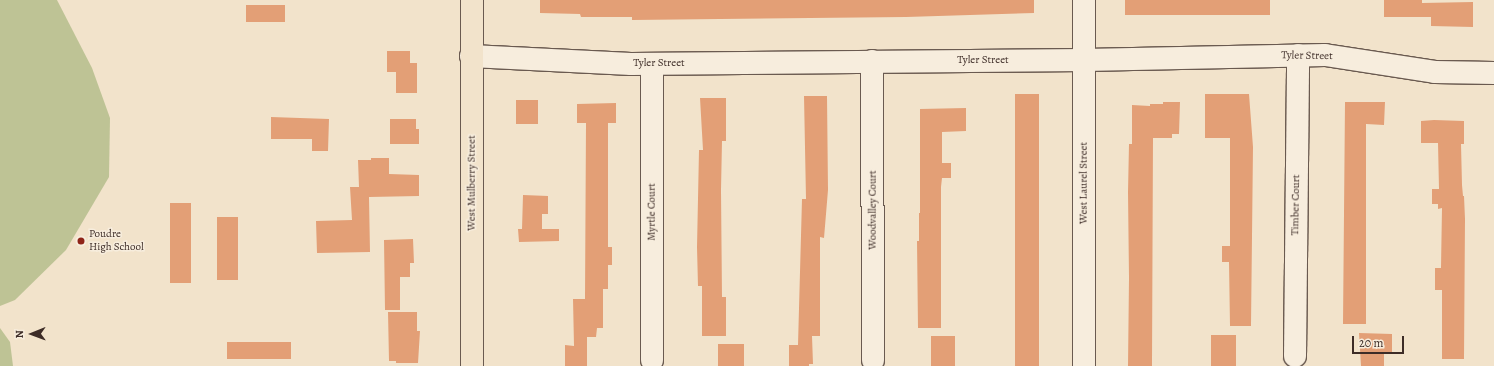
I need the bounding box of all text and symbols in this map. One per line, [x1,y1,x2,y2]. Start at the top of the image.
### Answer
street label: Tyler Street [1281,49,1333,63]
street label: Tyler Street [957,53,1009,67]
street label: Tyler Street [633,56,685,70]
street label: West Mulberry Street [465,135,479,231]
street label: West Laurel Street [1077,142,1091,224]
street label: Woodvalley Court [866,170,880,250]
street label: Timber Court [1289,175,1303,235]
street label: Myrtle Court [645,183,659,241]
place label: Poudre High School [89,228,144,254]
marker: Poudre High School [76,236,86,246]
north arrow [12,314,52,354]
scale bar [1354,328,1406,354]
text: N [12,330,27,338]
text: 20 m [1359,335,1383,351]

